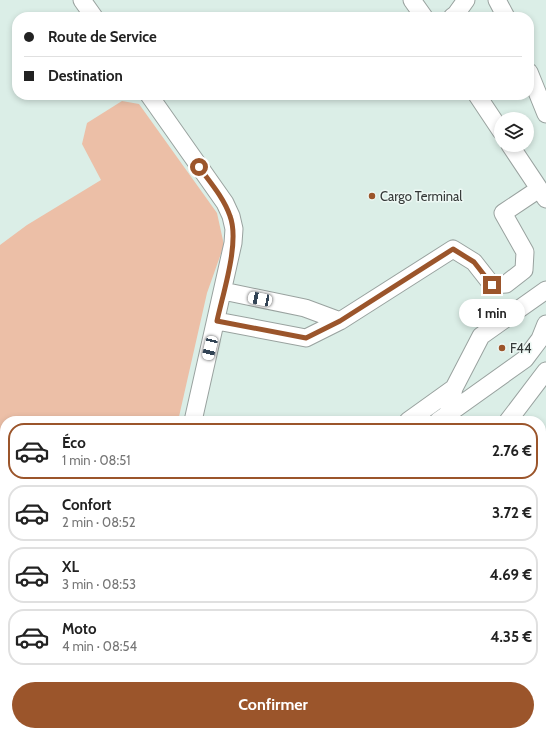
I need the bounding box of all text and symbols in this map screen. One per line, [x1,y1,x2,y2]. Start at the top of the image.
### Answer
text: Route de Service [48,28,157,46]
text: Destination [48,67,123,85]
map controls [494,112,534,152]
button: layers [494,112,534,152]
route start [190,158,208,176]
place label: Cargo Terminal [380,188,462,204]
marker: Cargo Terminal [367,191,377,201]
route end [483,276,501,294]
car [247,291,273,307]
callout: 1 min [459,299,525,327]
text: 1 min [477,305,507,321]
car [201,335,219,361]
place label: F44 [510,340,532,356]
marker: F44 [497,343,507,353]
icon: car [14,433,50,469]
text: Éco [62,434,86,452]
text: 2.76 € [492,442,532,460]
text: 1 min · 08:51 [62,452,130,468]
icon: car [14,495,50,531]
text: Confort [62,496,111,514]
text: 3.72 € [492,504,532,522]
text: 2 min · 08:52 [62,514,136,530]
icon: car [14,557,50,593]
text: XL [62,558,79,576]
text: 4.69 € [490,566,532,584]
text: 3 min · 08:53 [62,576,136,592]
icon: car [14,619,50,655]
text: Moto [62,620,96,638]
text: 4.35 € [490,628,532,646]
text: 4 min · 08:54 [62,638,137,654]
button: Confirmer [12,682,534,728]

